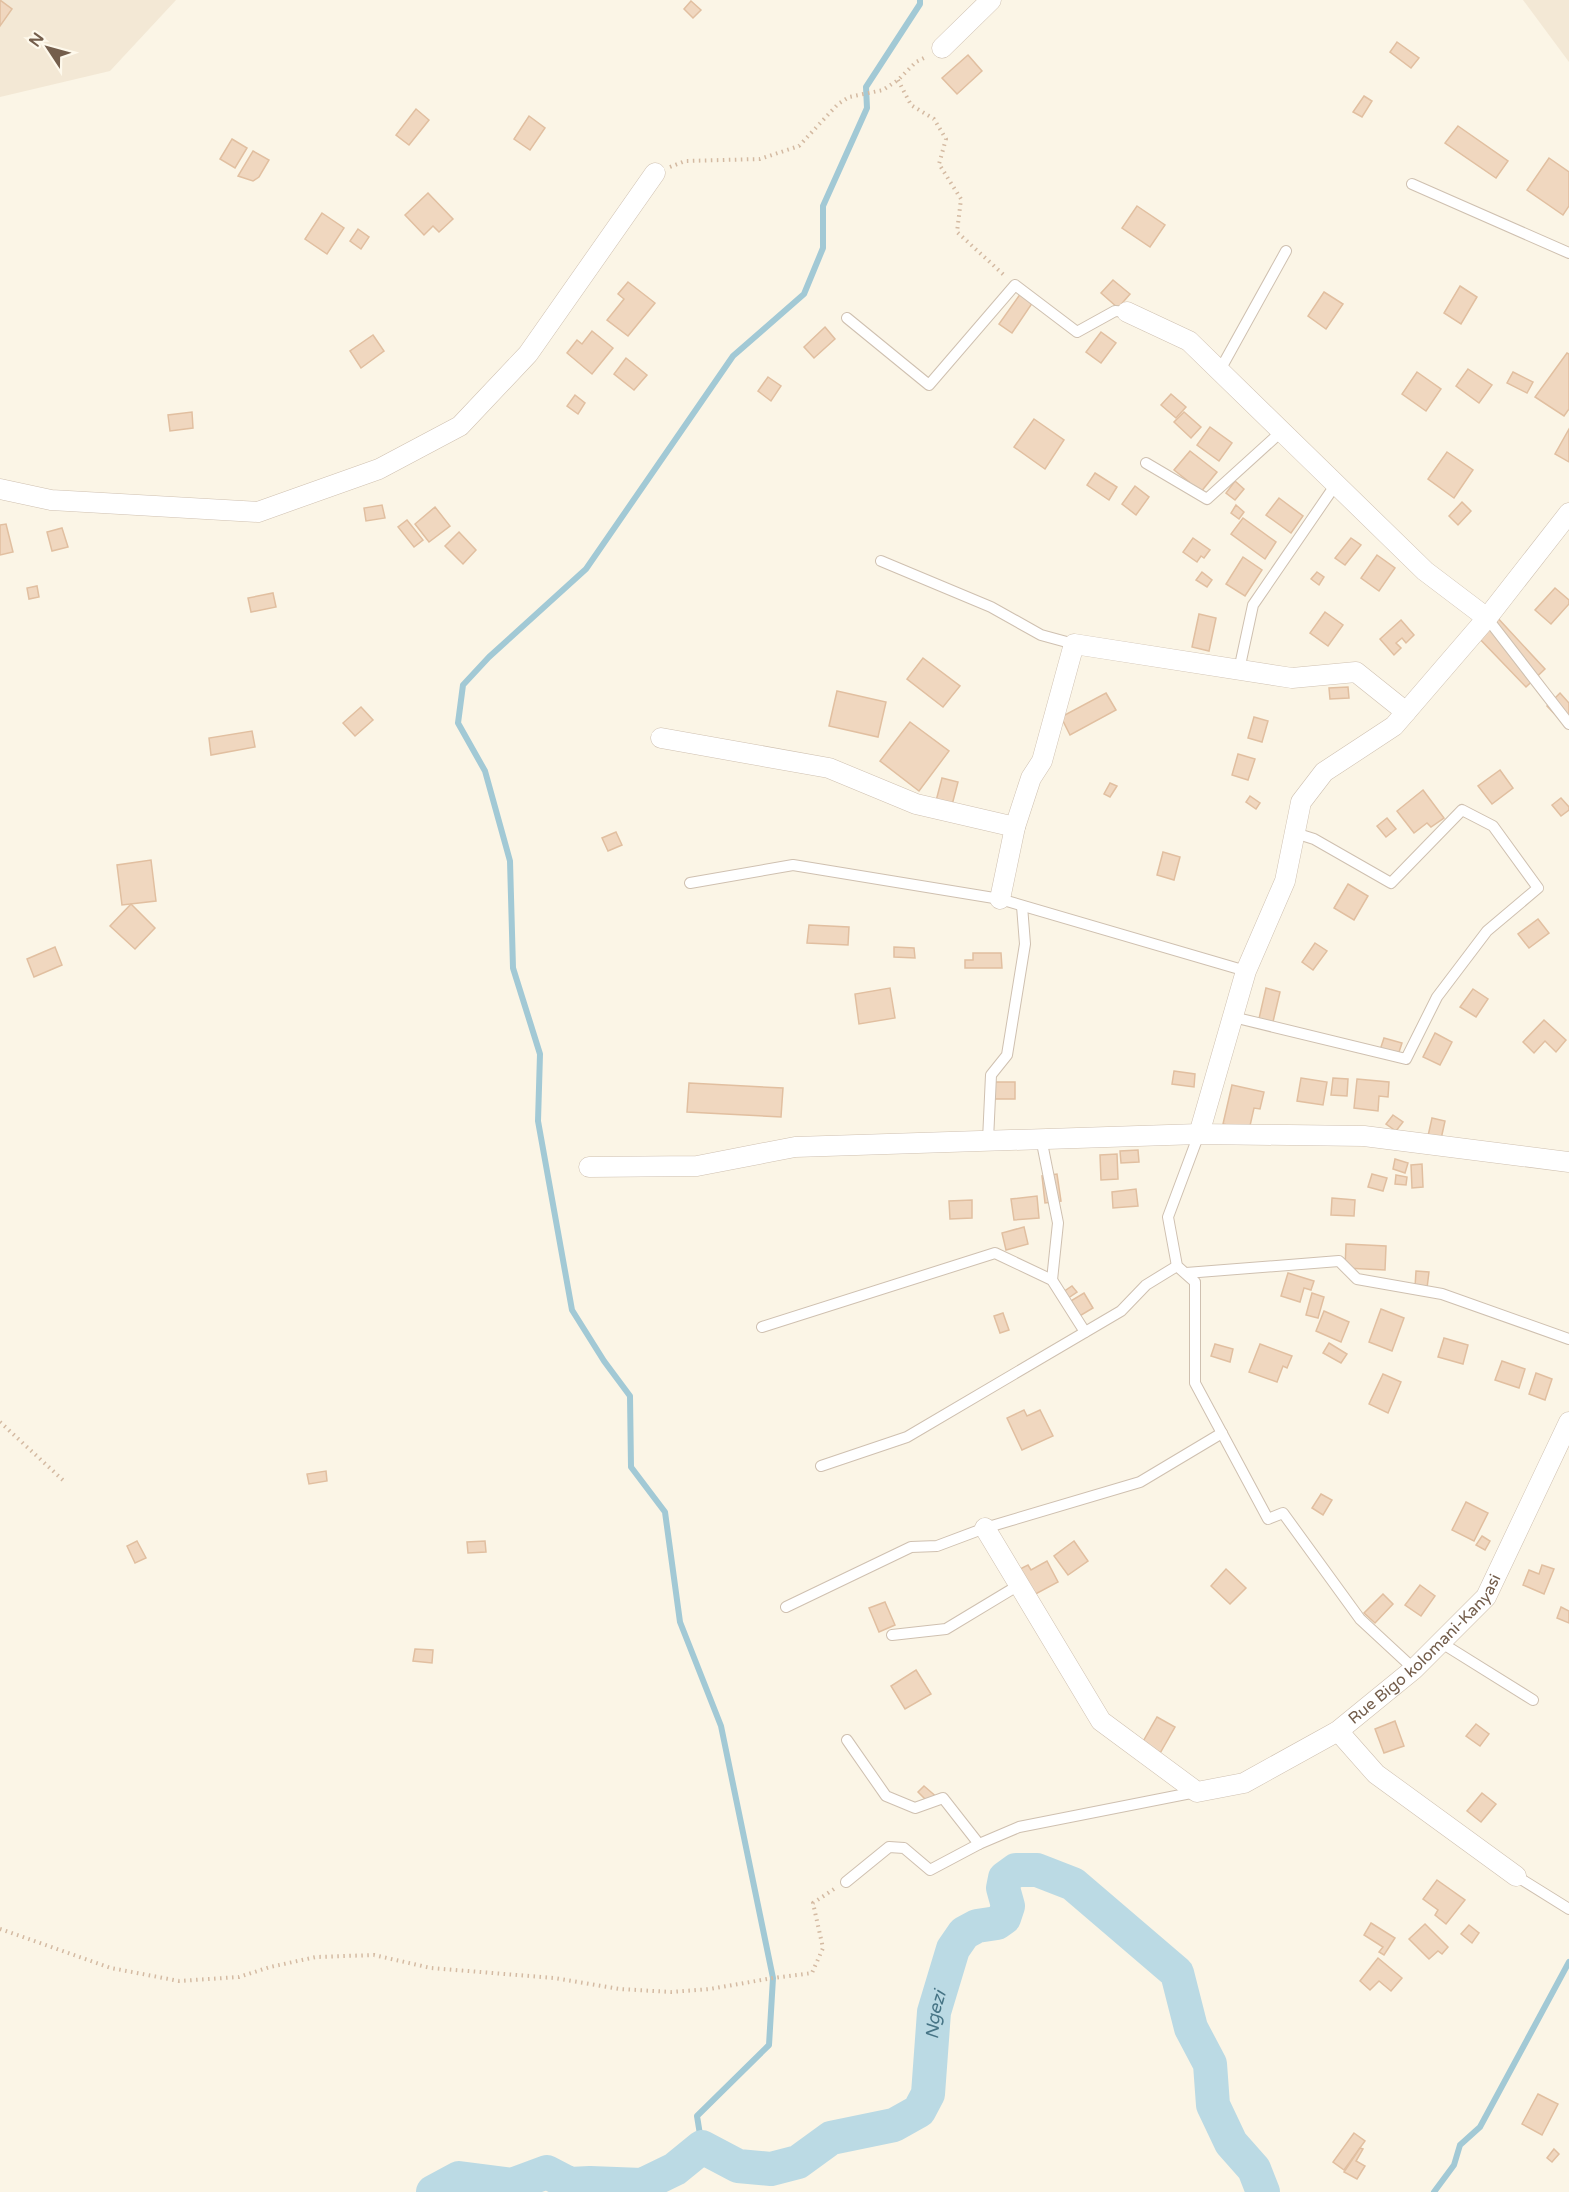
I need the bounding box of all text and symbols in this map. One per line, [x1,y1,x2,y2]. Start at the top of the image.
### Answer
north arrow [18,18,78,78]
text: N [25,29,49,51]
street label: Rue Bigo kolomani-Kanyasi [1344,1571,1505,1729]
water label: Ngezi [921,1986,952,2040]

